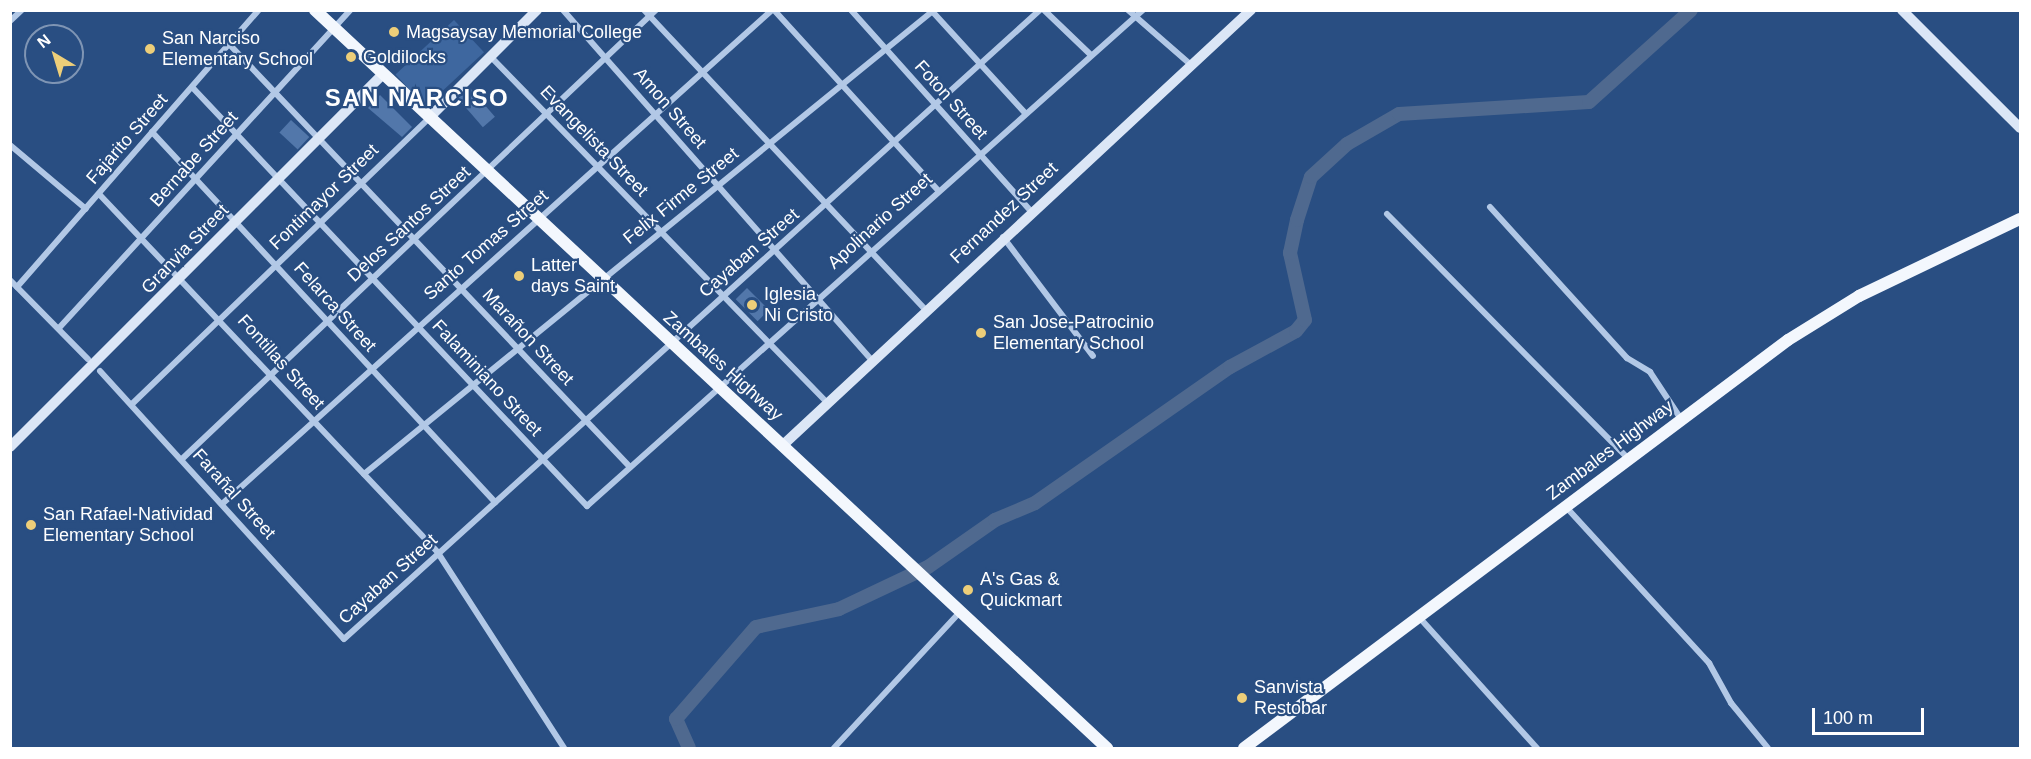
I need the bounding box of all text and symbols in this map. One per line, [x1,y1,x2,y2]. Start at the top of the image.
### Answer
place label: Magsaysay Memorial College [406,21,642,43]
north arrow [24,24,84,84]
marker: Magsaysay Memorial College [387,25,401,39]
place label: San Narciso Elementary School [162,28,313,70]
text: N [34,31,54,51]
marker: San Narciso Elementary School [143,42,157,56]
place label: Goldilocks [363,46,446,68]
marker: Goldilocks [344,50,358,64]
street label: Foton Street [910,56,992,144]
street label: Amon Street [629,63,711,153]
street label: Evangelista Street [535,81,653,201]
district label: SAN NARCISO [325,84,509,112]
street label: Fajarito Street [82,89,172,189]
street label: Bernabe Street [145,107,243,211]
street label: Fontimayor Street [265,140,383,254]
street label: Felix Firme Street [619,143,743,249]
street label: Fernandez Street [946,158,1062,268]
street label: Delos Santos Street [343,162,475,286]
street label: Apolinario Street [823,168,937,274]
street label: Santo Tomas Street [419,185,553,305]
street label: Granvia Street [137,200,233,298]
street label: Cayaban Street [695,204,803,302]
place label: Latter days Saint [531,255,615,298]
street label: Felarca Street [289,258,381,356]
marker: Latter days Saint [512,269,526,283]
street label: Marañon Street [478,284,578,390]
place label: Iglesia Ni Cristo [764,284,833,326]
marker: Iglesia Ni Cristo [745,298,759,312]
street label: Zambales Highway [659,307,787,425]
street label: Fontillas Street [233,310,329,414]
place label: San Jose-Patrocinio Elementary School [993,312,1154,354]
street label: Falaminiano Street [428,315,546,441]
marker: San Jose-Patrocinio Elementary School [974,326,988,340]
street label: Zambales Highway [1542,395,1678,505]
street label: Farañal Street [188,444,280,544]
place label: San Rafael-Natividad Elementary School [43,504,213,546]
marker: San Rafael-Natividad Elementary School [24,518,38,532]
street label: Cayaban Street [334,529,442,629]
place label: A's Gas & Quickmart [980,569,1062,612]
marker: A's Gas & Quickmart [961,583,975,597]
place label: Sanvista Restobar [1254,677,1327,720]
marker: Sanvista Restobar [1235,691,1249,705]
scale bar [1815,696,1928,734]
text: 100 m [1823,708,1873,728]

